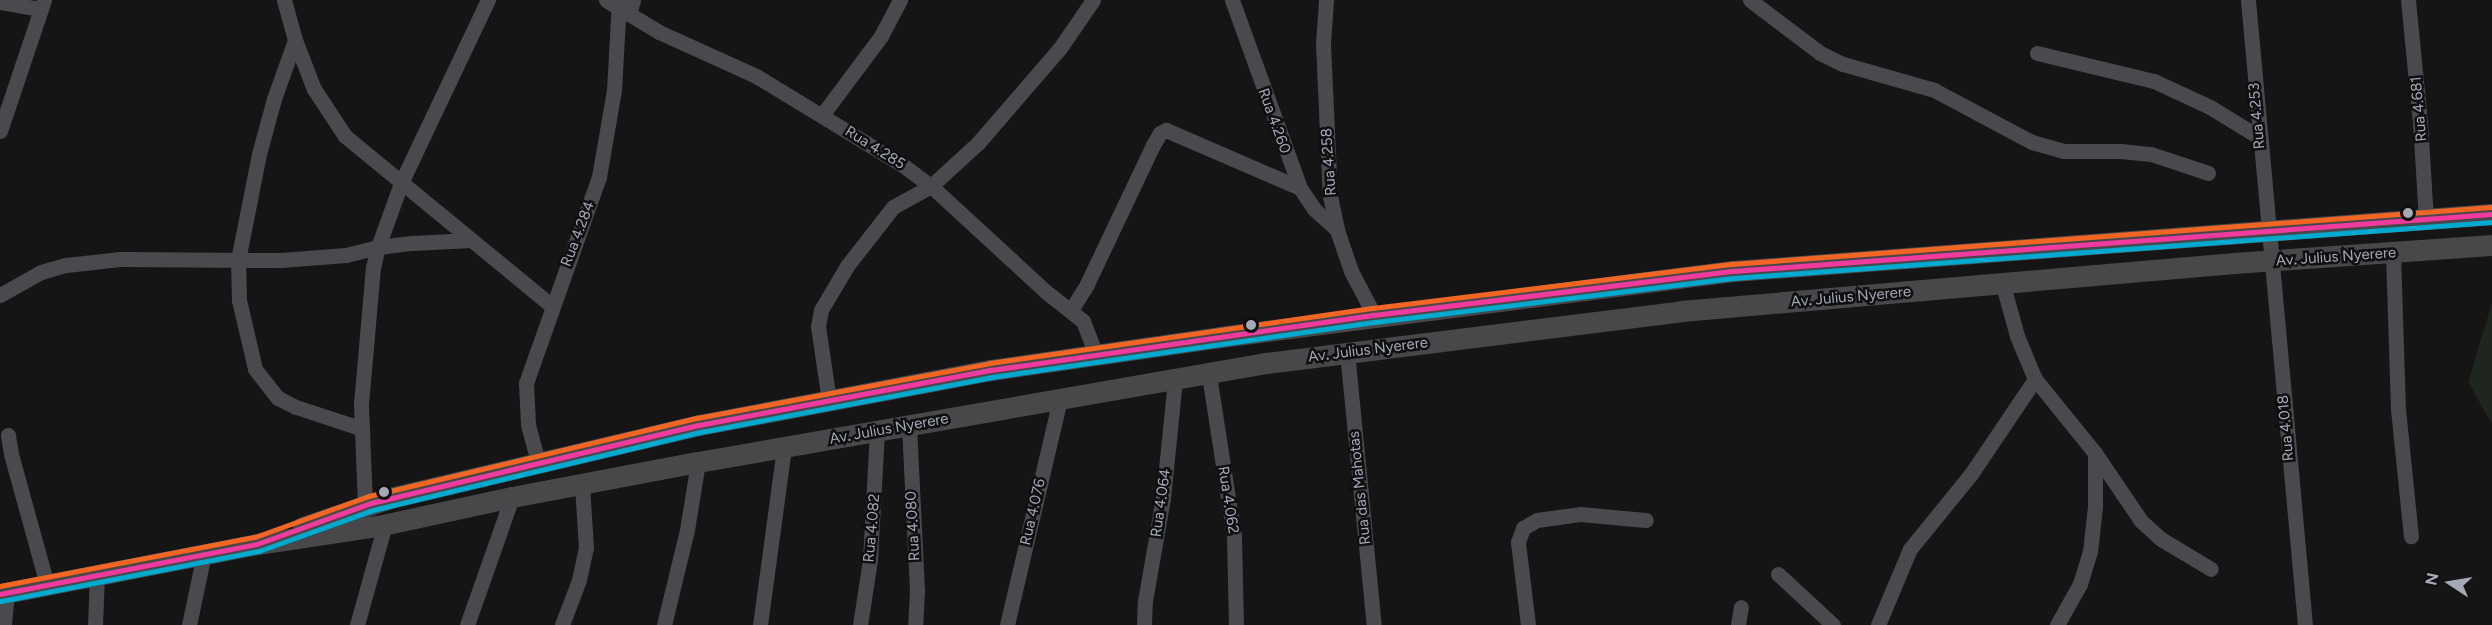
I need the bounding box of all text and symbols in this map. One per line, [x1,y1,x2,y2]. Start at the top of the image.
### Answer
street label: Rua 4.681 [2407,76,2431,142]
street label: Rua 4.253 [2245,82,2269,150]
street label: Rua 4.260 [1254,86,1294,156]
street label: Rua 4.285 [841,122,909,174]
street label: Rua 4.258 [1318,128,1340,196]
street label: Rua 4.284 [557,199,599,269]
unlabelled marker [2402,207,2414,219]
street label: Av. Julius Nyerere [2275,244,2397,270]
street label: Av. Julius Nyerere [1790,283,1912,311]
unlabelled marker [1245,319,1257,331]
street label: Av. Julius Nyerere [1307,334,1429,366]
street label: Rua 4.018 [2274,394,2298,462]
street label: Av. Julius Nyerere [828,410,950,448]
street label: Rua das Mahotas [1345,430,1375,546]
street label: Rua 4.062 [1214,465,1242,535]
street label: Rua 4.064 [1147,468,1175,538]
street label: Rua 4.076 [1017,477,1049,547]
unlabelled marker [378,486,390,498]
street label: Rua 4.080 [902,491,924,561]
street label: Rua 4.082 [860,493,884,563]
north arrow [2420,553,2480,613]
text: N [2421,571,2442,587]

